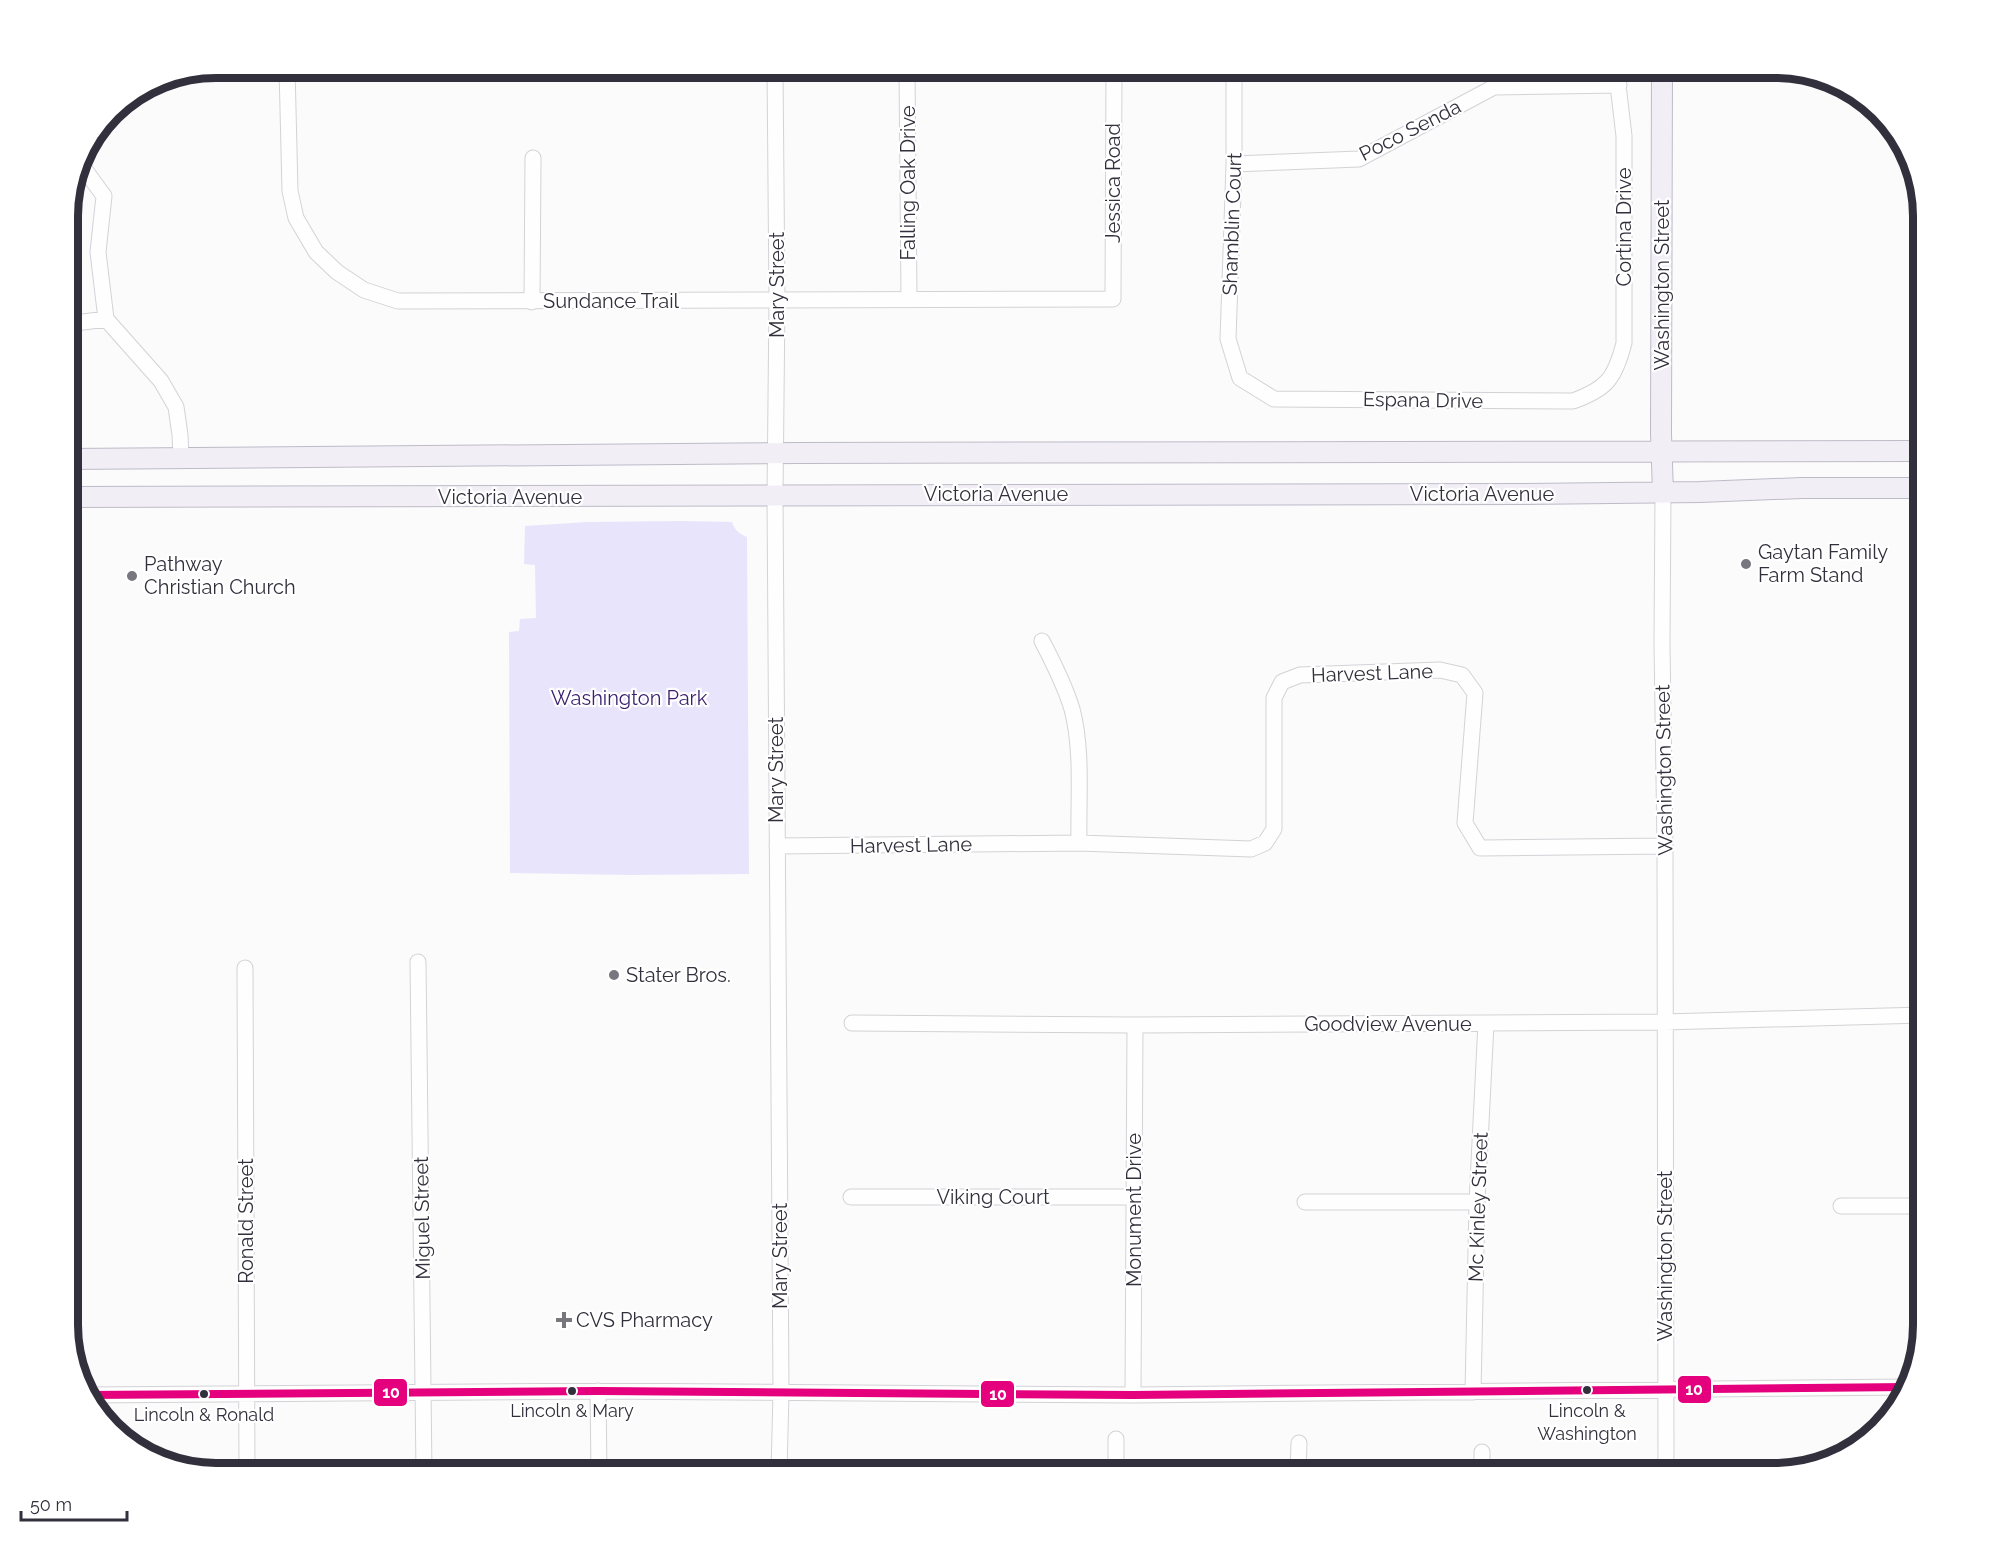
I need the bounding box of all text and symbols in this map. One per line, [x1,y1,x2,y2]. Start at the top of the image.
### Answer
street label: Poco Senda [1355,94,1465,166]
street label: Falling Oak Drive [896,105,920,261]
street label: Jessica Road [1101,123,1125,243]
street label: Shamblin Court [1218,152,1247,296]
street label: Cortina Drive [1612,167,1636,287]
street label: Washington Street [1650,199,1674,371]
street label: Mary Street [765,232,789,338]
street label: Sundance Trail [543,289,680,313]
street label: Espana Drive [1363,387,1484,413]
street label: Victoria Avenue [924,482,1068,506]
street label: Victoria Avenue [1410,482,1554,506]
street label: Victoria Avenue [438,485,582,509]
place label: Gaytan Family Farm Stand [1758,540,1888,587]
place label: Pathway Christian Church [144,552,296,599]
marker: Gaytan Family Farm Stand [1739,557,1753,571]
marker: Pathway Christian Church [125,569,139,583]
street label: Harvest Lane [1311,659,1434,687]
street label: Washington Street [1651,684,1677,856]
park label: Washington Park [551,686,708,710]
street label: Mary Street [764,717,788,823]
street label: Harvest Lane [850,832,972,858]
place label: Stater Bros. [626,963,731,987]
marker: Stater Bros. [607,968,621,982]
street label: Goodview Avenue [1304,1012,1472,1036]
street label: Mc Kinley Street [1463,1131,1493,1282]
street label: Monument Drive [1122,1133,1146,1287]
street label: Miguel Street [409,1156,435,1280]
street label: Ronald Street [234,1158,258,1284]
street label: Washington Street [1653,1170,1677,1342]
street label: Viking Court [936,1185,1050,1209]
street label: Mary Street [768,1203,792,1309]
place label: CVS Pharmacy [576,1308,713,1332]
marker: CVS Pharmacy [557,1313,571,1327]
line badge: 10 [1677,1375,1712,1404]
line badge: 10 [373,1378,408,1407]
line badge: 10 [980,1380,1015,1408]
text: 10 [1685,1380,1703,1399]
text: 10 [382,1383,400,1402]
marker: Lincoln & Washington [1581,1384,1593,1396]
marker: Lincoln & Mary [566,1385,578,1397]
text: 10 [989,1385,1007,1404]
marker: Lincoln & Ronald [198,1388,210,1400]
place label: Lincoln & Mary [510,1400,634,1421]
place label: Lincoln & Washington [1537,1400,1637,1444]
place label: Lincoln & Ronald [134,1404,274,1425]
scale bar [21,1484,128,1522]
text: 50 m [30,1494,72,1515]

